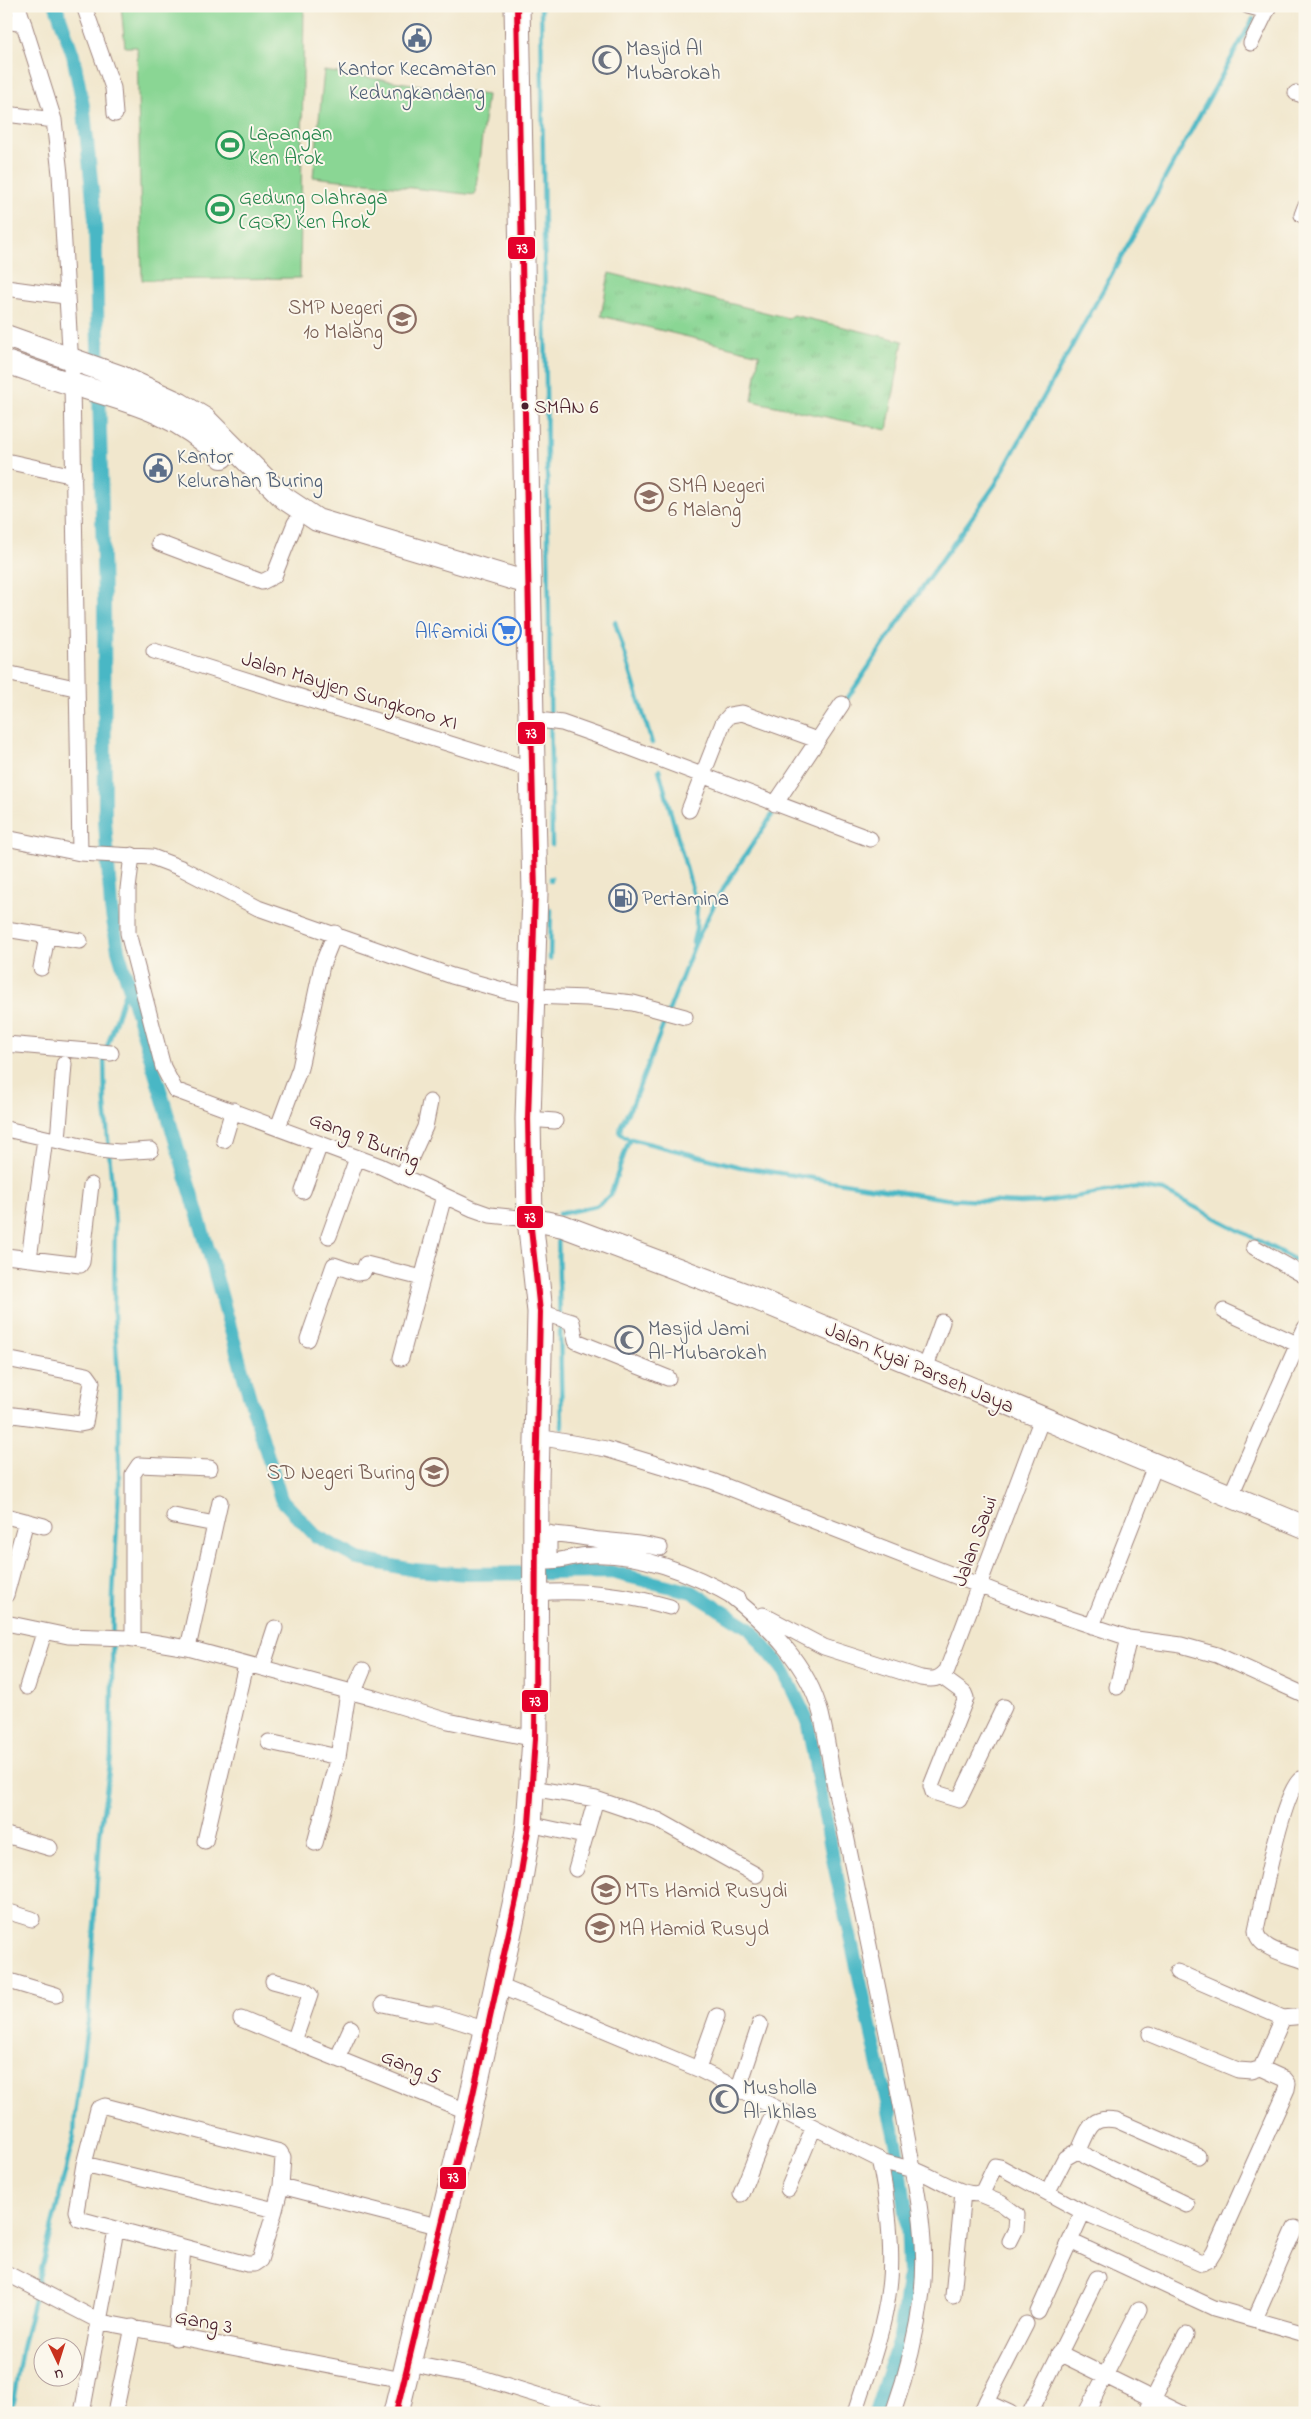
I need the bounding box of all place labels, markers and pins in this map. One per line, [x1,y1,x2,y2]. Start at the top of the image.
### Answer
public building icon: Kantor Kecamatan Kedungkandang [402,23,432,53]
place label: Masjid Al Mubarokah [626,35,720,89]
mosque icon: Masjid Al Mubarokah [592,45,622,75]
place label: Kantor Kecamatan Kedungkandang [338,55,496,111]
place label: Lapangan Ken Arok [249,120,332,174]
sports icon: Lapangan Ken Arok [215,130,245,160]
place label: Gedung Olahraga (GOR) Ken Arok [239,184,388,238]
sports icon: Gedung Olahraga (GOR) Ken Arok [205,194,235,224]
place label: SMP Negeri 10 Malang [288,294,383,350]
school or university icon: SMP Negeri 10 Malang [387,304,417,334]
place label: SMAN 6 [534,394,599,423]
marker: SMAN 6 [520,401,530,411]
place label: Kantor Kelurahan Buring [177,443,323,499]
public building icon: Kantor Kelurahan Buring [143,453,173,483]
place label: SMA Negeri 6 Malang [668,472,765,528]
school or university icon: SMA Negeri 6 Malang [634,482,664,512]
supermarket icon: Alfamidi [492,616,522,646]
place label: Alfamidi [415,618,488,648]
fuel station icon: Pertamina [608,883,638,913]
place label: Pertamina [642,885,729,915]
place label: Masjid Jami Al-Mubarokah [648,1315,767,1369]
mosque icon: Masjid Jami Al-Mubarokah [614,1325,644,1355]
school or university icon: SD Negeri Buring [419,1457,449,1487]
place label: SD Negeri Buring [267,1459,415,1491]
school or university icon: MTs Hamid Rusydi [591,1875,621,1905]
place label: MTs Hamid Rusydi [625,1877,787,1909]
school or university icon: MA Hamid Rusyd [585,1913,615,1943]
place label: MA Hamid Rusyd [619,1915,769,1947]
place label: Musholla Al-Ikhlas [743,2074,817,2128]
mosque icon: Musholla Al-Ikhlas [709,2084,739,2114]

